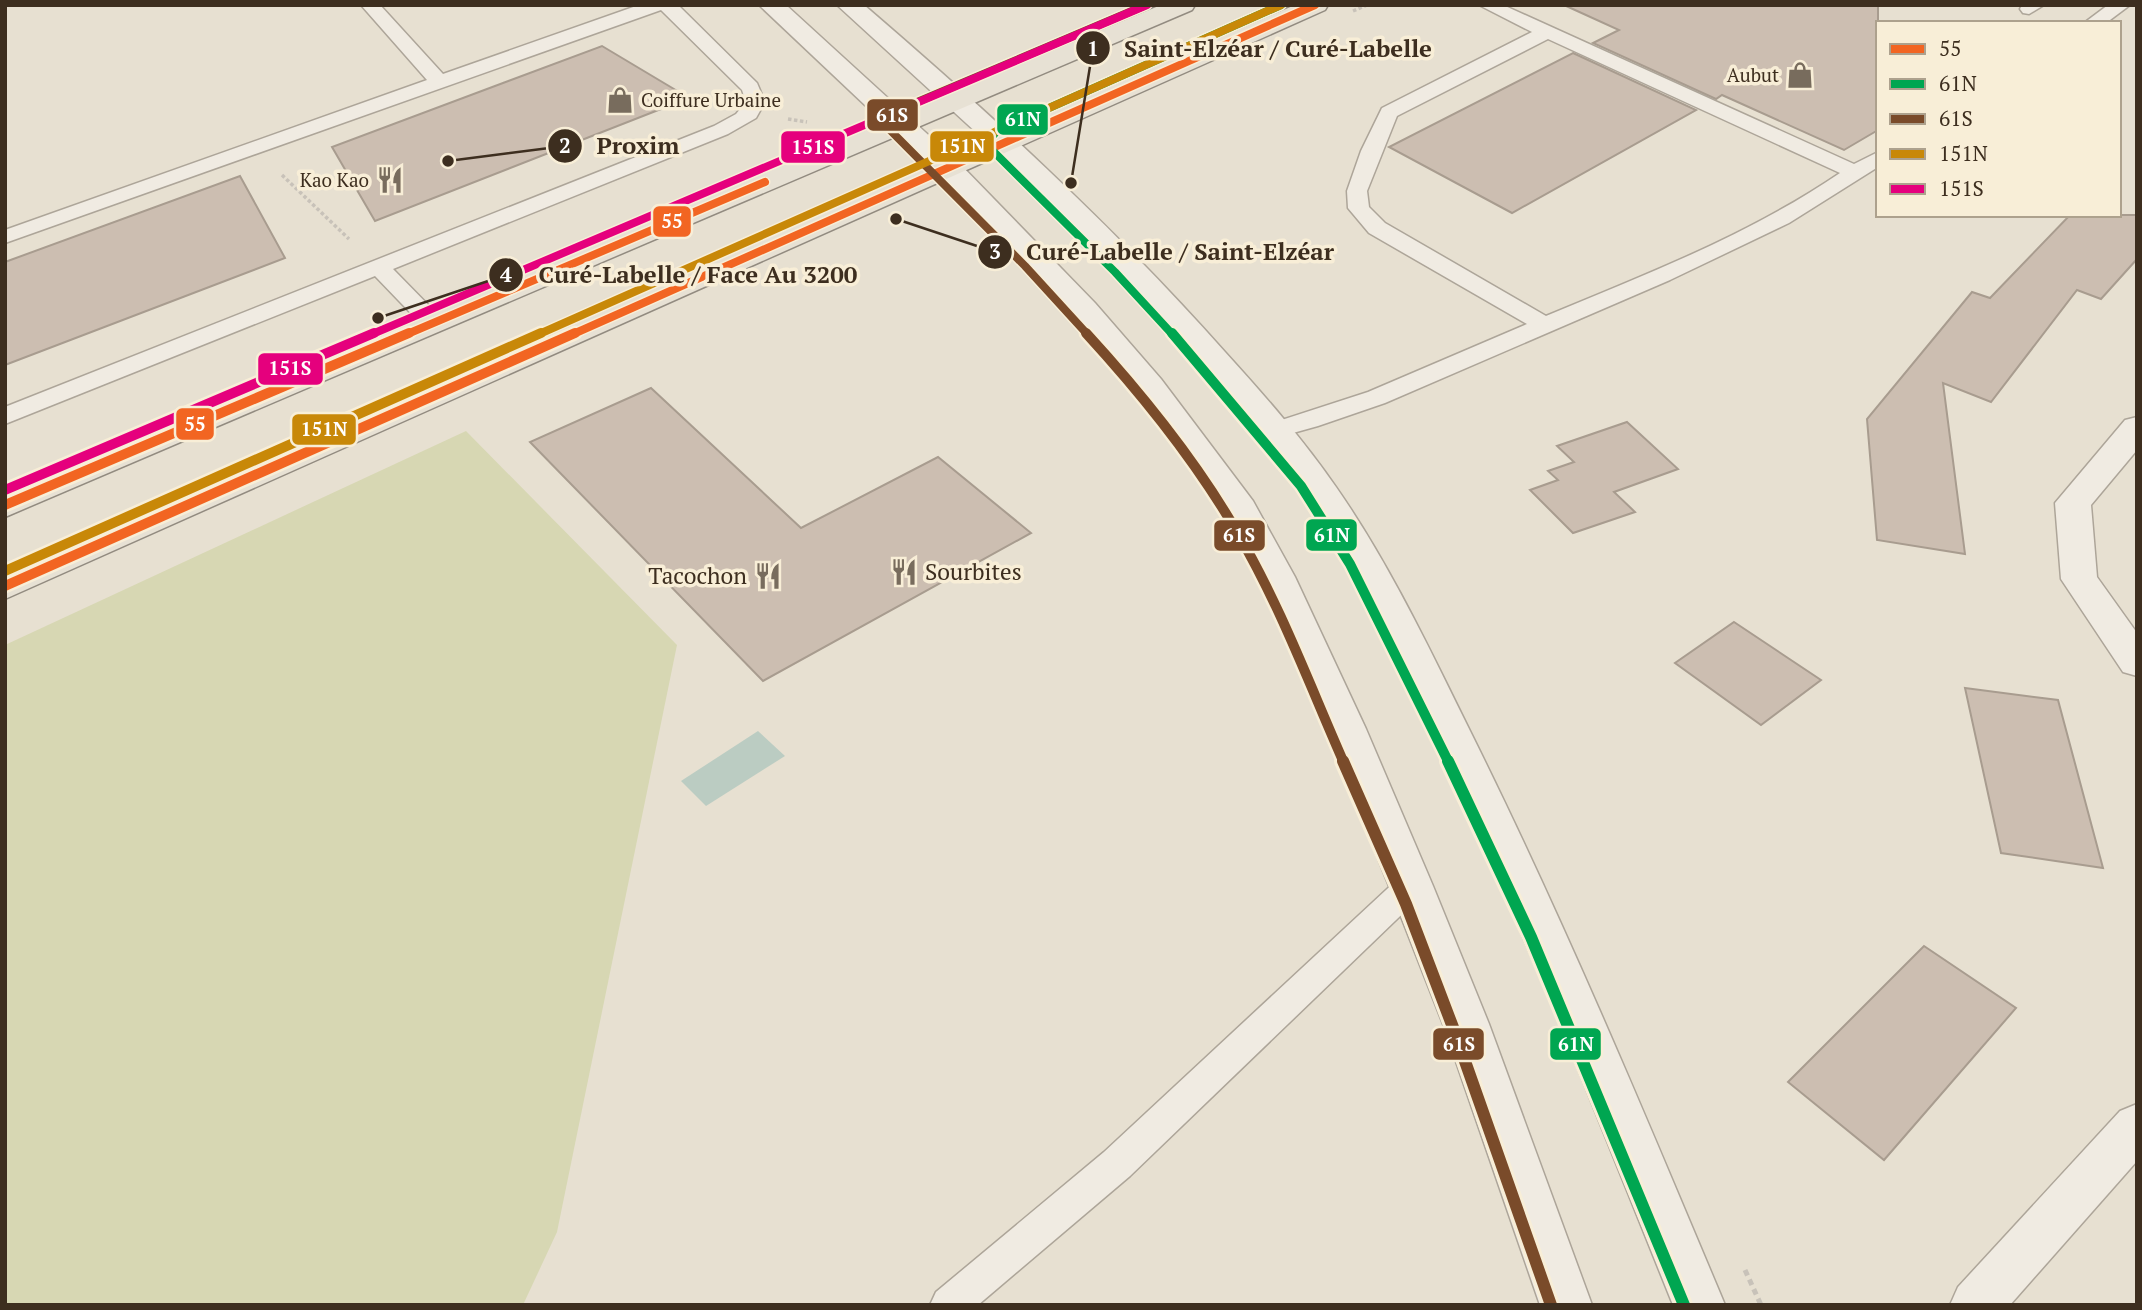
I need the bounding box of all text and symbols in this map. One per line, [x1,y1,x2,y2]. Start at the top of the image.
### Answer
legend [1876,21,2121,217]
callout: Saint-Elzéar / Curé-Labelle [1075,26,1446,71]
text: Saint-Elzéar / Curé-Labelle [1124,32,1432,64]
text: 1 [1087,34,1099,62]
text: 55 [1939,34,1961,62]
shop icon: Aubut [1785,60,1815,90]
place label: Aubut [1727,62,1779,87]
text: 61N [1939,69,1977,97]
shop icon: Coiffure Urbaine [605,85,635,115]
place label: Coiffure Urbaine [641,87,781,112]
line badge: 61S [866,98,919,132]
text: 61S [876,102,908,127]
line badge: 61N [996,103,1049,136]
text: 61S [1939,104,1973,132]
text: 61N [1005,106,1042,131]
callout: Proxim [547,124,693,169]
text: Proxim [596,129,680,161]
line badge: 151S [780,130,846,164]
line badge: 151N [929,130,995,163]
text: 2 [559,131,571,159]
text: 151N [939,133,986,158]
text: 151S [792,134,834,159]
text: 151N [1939,139,1988,167]
restaurant icon: Kao Kao [375,165,405,195]
place label: Kao Kao [300,167,369,192]
text: 151S [1939,174,1984,202]
line badge: 55 [652,205,692,238]
text: 55 [661,208,683,233]
callout: Curé-Labelle / Saint-Elzéar [977,229,1348,274]
text: Curé-Labelle / Saint-Elzéar [1026,235,1335,267]
text: 3 [989,237,1001,265]
callout: Curé-Labelle / Face Au 3200 [489,253,871,298]
text: Curé-Labelle / Face Au 3200 [539,258,858,290]
text: 4 [500,260,512,288]
line badge: 151S [257,352,324,386]
text: 151S [269,355,311,380]
line badge: 55 [175,407,215,441]
text: 55 [184,411,206,436]
line badge: 151N [291,413,357,446]
text: 151N [301,416,348,441]
line badge: 61N [1305,518,1358,552]
line badge: 61S [1213,519,1266,552]
text: 61S [1223,522,1255,547]
text: 61N [1314,522,1351,547]
place label: Sourbites [925,556,1022,587]
restaurant icon: Sourbites [889,557,919,587]
place label: Tacochon [648,560,747,591]
restaurant icon: Tacochon [753,561,783,591]
line badge: 61S [1432,1027,1485,1061]
line badge: 61N [1549,1027,1602,1061]
text: 61S [1443,1031,1475,1056]
text: 61N [1558,1031,1595,1056]

